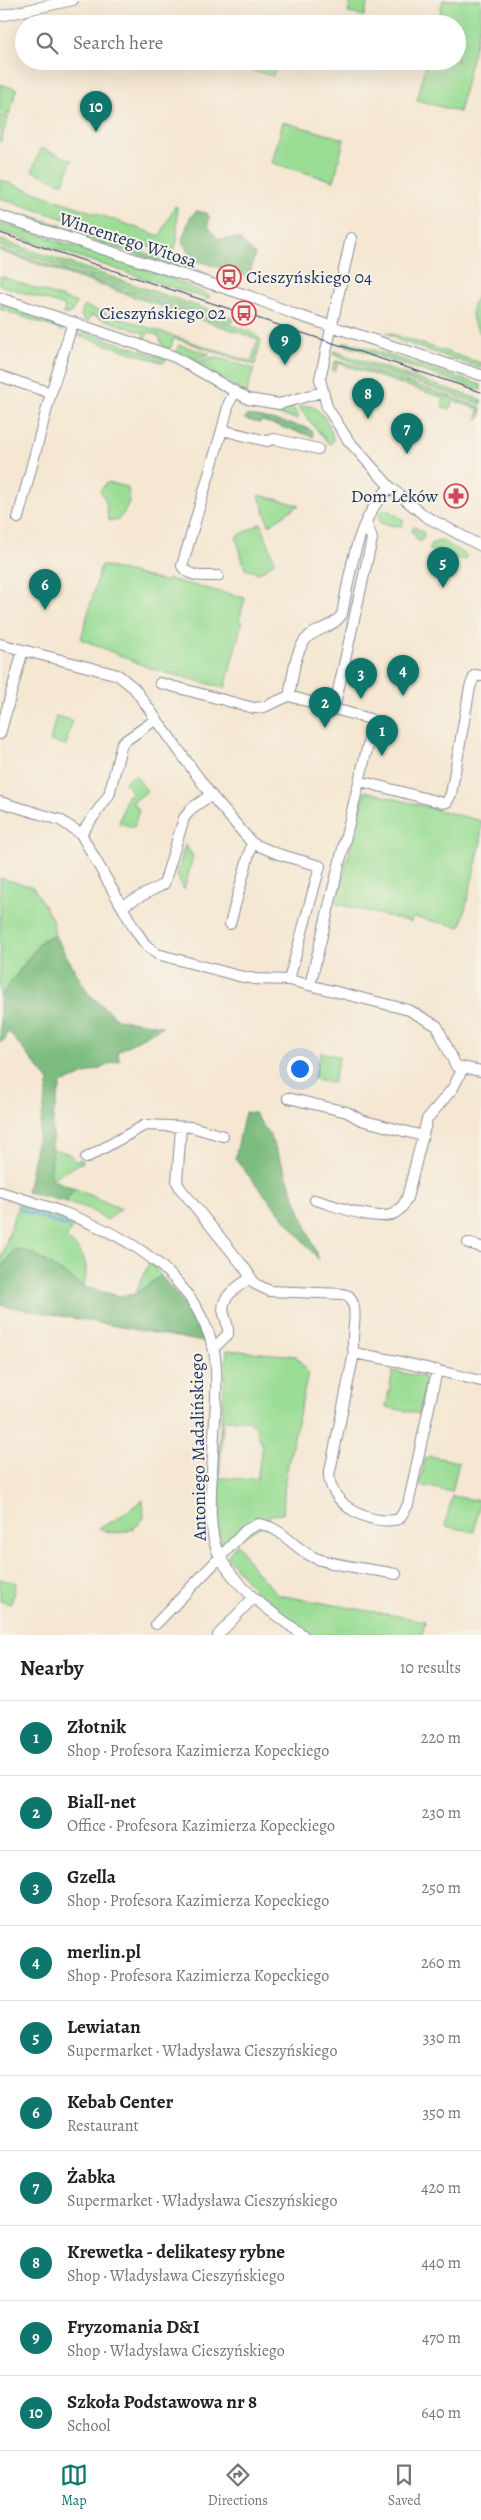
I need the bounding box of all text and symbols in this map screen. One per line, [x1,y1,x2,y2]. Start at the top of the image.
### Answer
search box [15,15,466,70]
icon: search [33,29,61,57]
text: Search here [73,30,163,56]
pin: 10 [80,91,112,132]
street label: Wincentego Witosa [55,206,200,274]
bus stop icon: Cieszyńskiego 04 [216,264,242,290]
place label: Cieszyńskiego 04 [246,265,372,289]
bus stop icon: Cieszyńskiego 02 [231,300,257,326]
place label: Cieszyńskiego 02 [99,301,226,325]
pin: 9 [269,324,301,365]
pin: 8 [352,378,384,419]
pin: 7 [391,413,423,454]
pharmacy icon: Dom Leków [443,483,469,509]
place label: Dom Leków [351,484,438,508]
pin: 5 [427,547,459,588]
pin: 6 [29,569,61,610]
pin: 4 [387,655,419,696]
pin: 3 [345,658,377,699]
pin: 2 [309,687,341,728]
pin: 1 [366,715,398,756]
your location [287,1056,313,1082]
street label: Antoniego Madalińskiego [184,1353,212,1542]
text: Nearby [20,1654,83,1682]
text: 10 results [400,1657,461,1679]
text: Złotnik [67,1714,126,1740]
text: 1 [33,1727,39,1749]
text: 220 m [421,1727,461,1749]
text: Shop · Profesora Kazimierza Kopeckiego [67,1740,329,1762]
text: Biall-net [67,1789,136,1815]
text: 2 [32,1802,40,1824]
text: 230 m [422,1802,461,1824]
text: Office · Profesora Kazimierza Kopeckiego [67,1815,335,1837]
text: Gzella [67,1864,116,1890]
text: 3 [33,1877,39,1899]
text: 250 m [422,1877,461,1899]
text: Shop · Profesora Kazimierza Kopeckiego [67,1890,329,1912]
text: merlin.pl [67,1939,141,1965]
text: 4 [32,1952,40,1974]
text: 260 m [421,1952,461,1974]
text: Shop · Profesora Kazimierza Kopeckiego [67,1965,329,1987]
text: Lewiatan [67,2014,141,2040]
text: 5 [33,2027,39,2049]
text: 330 m [423,2027,461,2049]
text: Supermarket · Władysława Cieszyńskiego [67,2040,337,2062]
text: Kebab Center [67,2089,173,2115]
text: 6 [32,2102,40,2124]
text: 350 m [422,2102,461,2124]
text: Restaurant [67,2115,139,2137]
text: Żabka [67,2164,116,2190]
text: 7 [33,2177,39,2199]
text: 420 m [421,2177,461,2199]
text: Supermarket · Władysława Cieszyńskiego [67,2190,337,2212]
text: Krewetka - delikatesy rybne [67,2239,285,2265]
text: 8 [32,2252,40,2274]
text: 440 m [421,2252,461,2274]
text: Shop · Władysława Cieszyńskiego [67,2265,285,2287]
text: Fryzomania D&I [67,2314,200,2340]
text: 9 [32,2327,40,2349]
text: 470 m [422,2327,461,2349]
text: Shop · Władysława Cieszyńskiego [67,2340,285,2362]
text: Szkoła Podstawowa nr 8 [67,2389,257,2415]
text: 10 [29,2402,43,2424]
text: 640 m [421,2402,461,2424]
text: School [67,2415,110,2437]
tab: Map [60,2461,88,2510]
tab: Directions [208,2461,268,2510]
tab: Saved [388,2461,421,2510]

